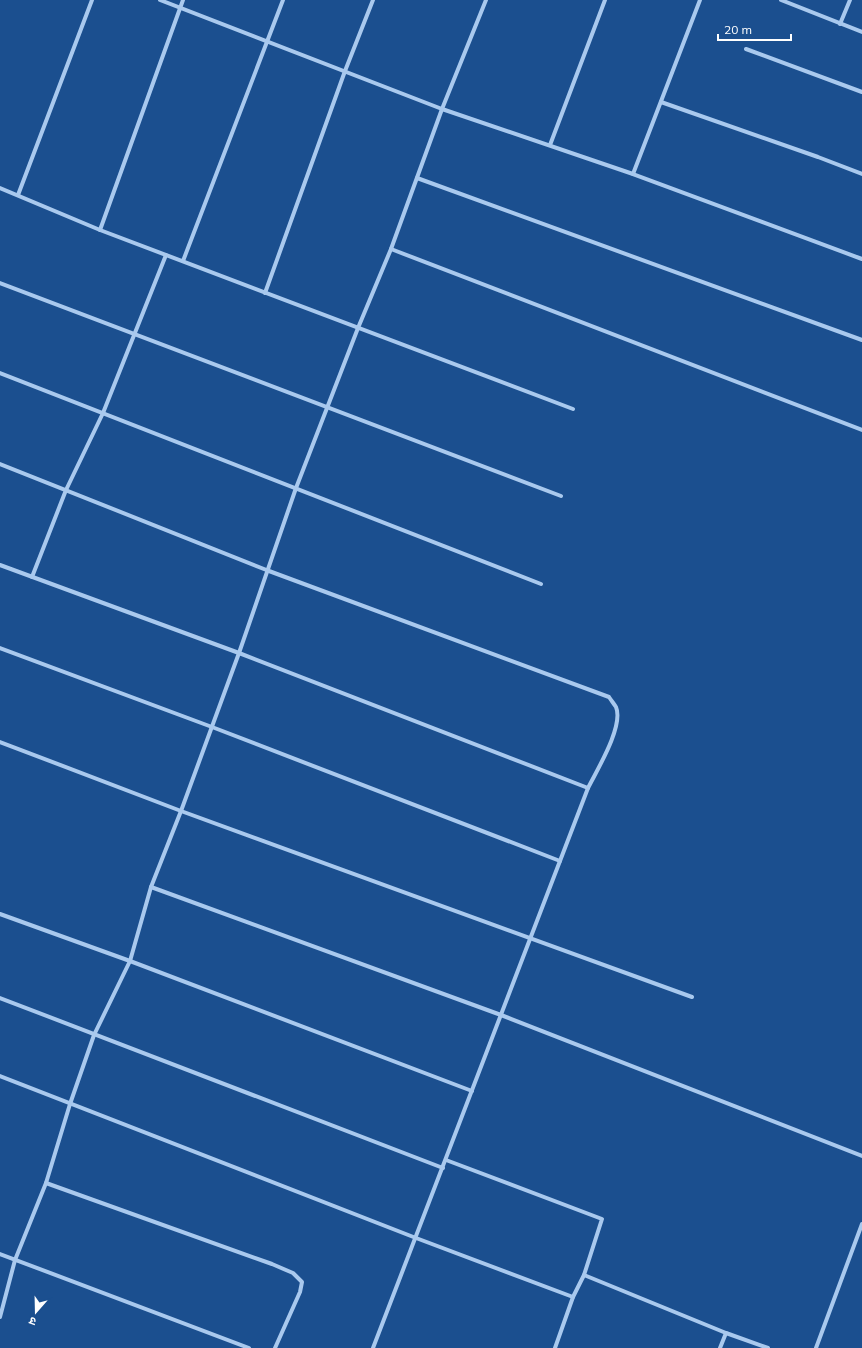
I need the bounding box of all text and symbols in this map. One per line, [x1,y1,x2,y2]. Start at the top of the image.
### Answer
scale bar [718,16,791,42]
text: 20 m [724,22,752,37]
north arrow [16,1292,56,1332]
text: उ [27,1314,38,1329]

